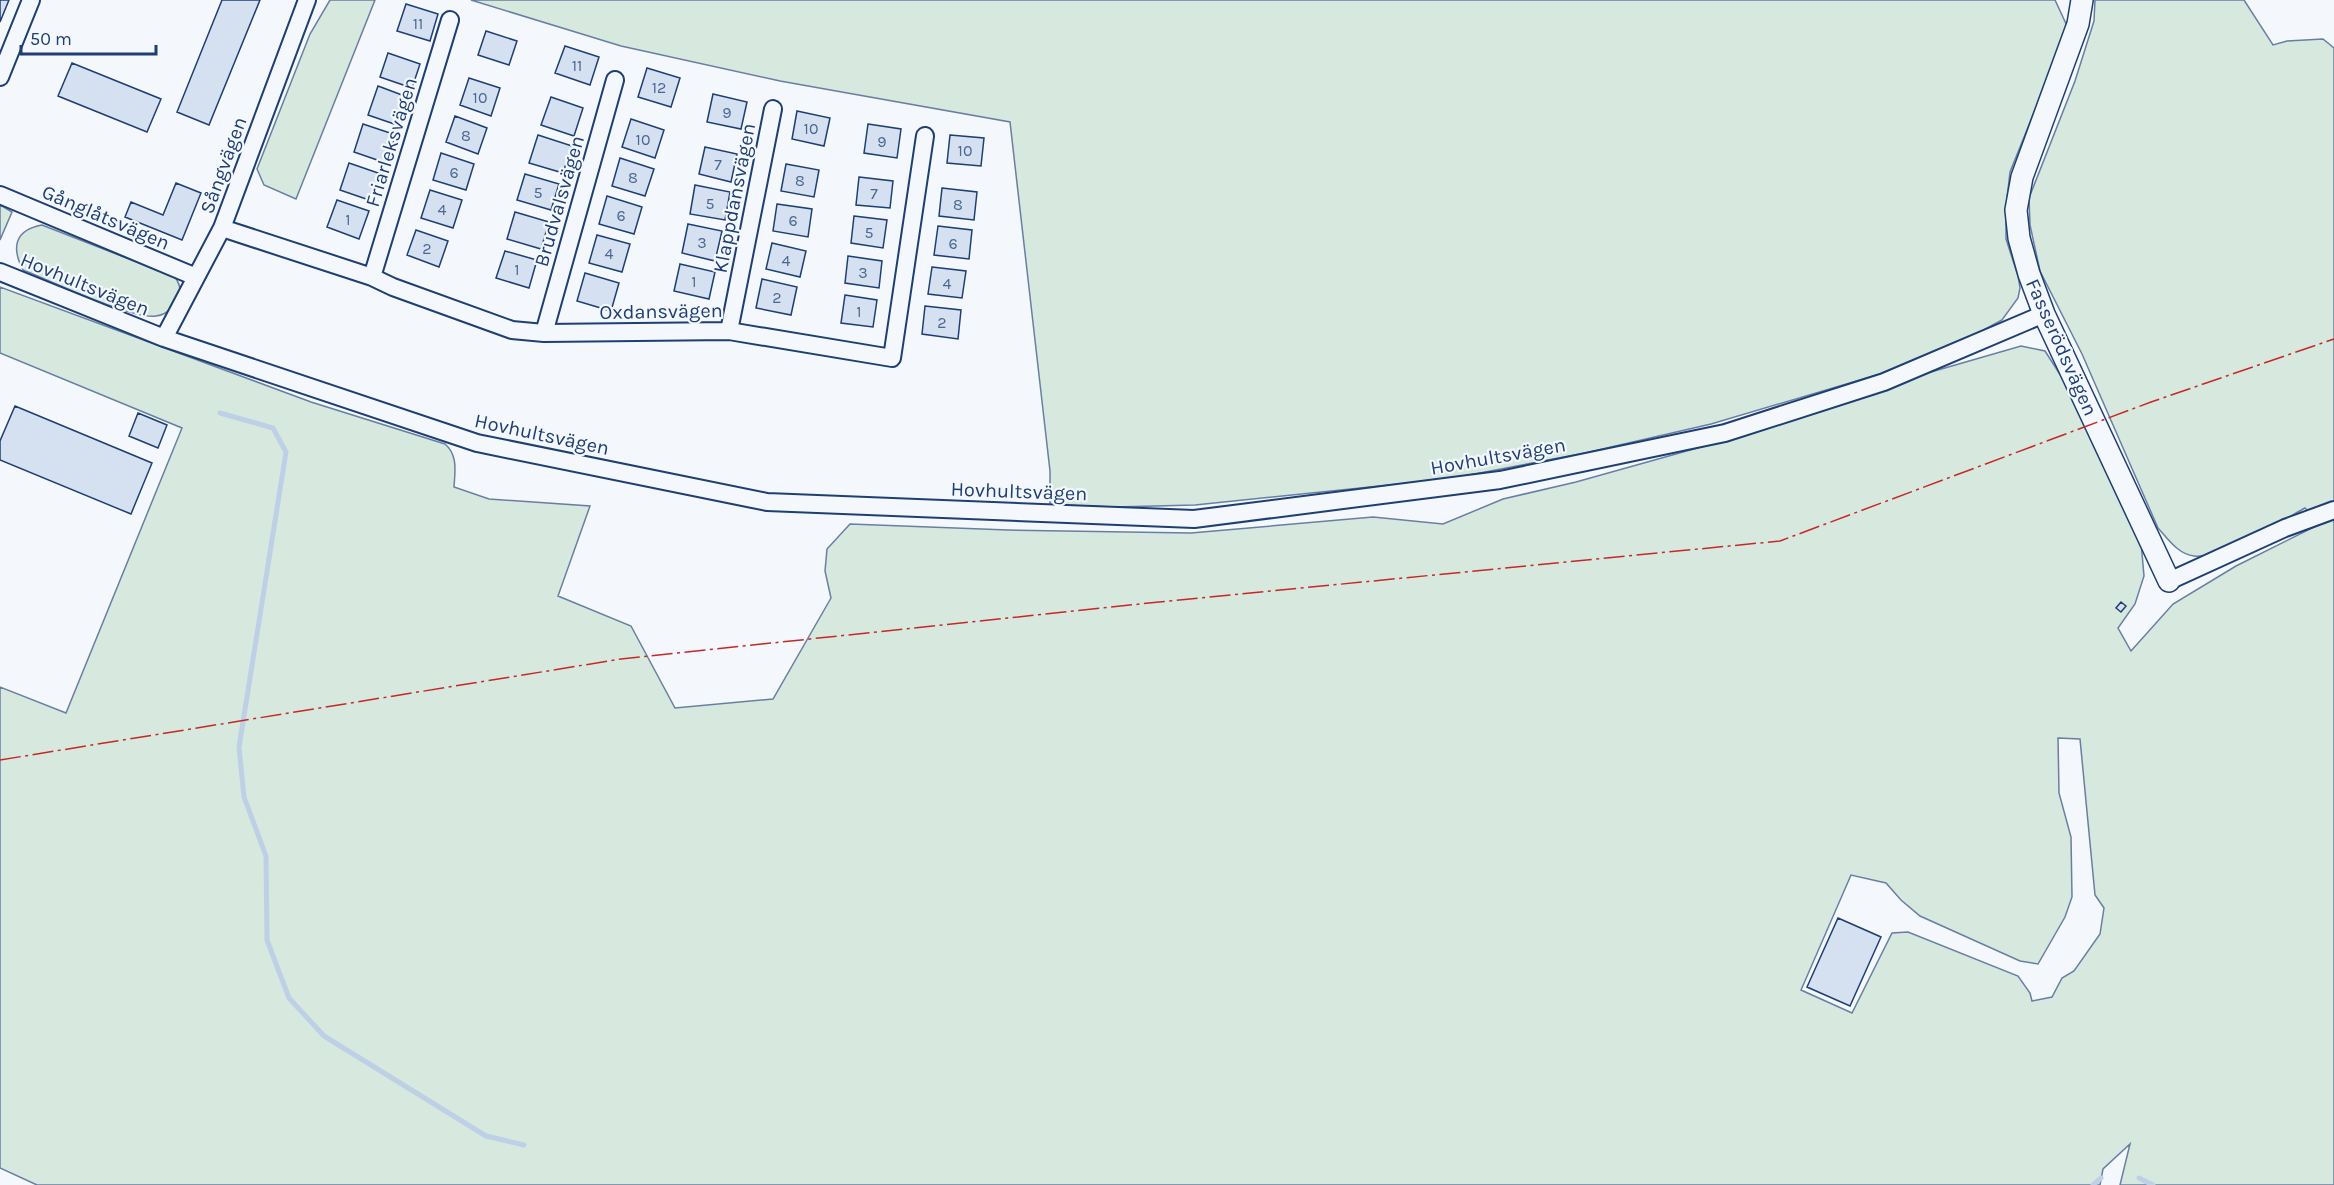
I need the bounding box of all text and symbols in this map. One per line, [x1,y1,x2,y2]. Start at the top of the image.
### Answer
house number: 11 [413,14,423,33]
scale bar [21,18,156,56]
text: 50 m [30,28,72,50]
house number: 11 [572,56,582,75]
street label: Friarleksvägen [361,75,422,210]
house number: 12 [652,78,666,97]
house number: 10 [473,88,487,107]
house number: 9 [722,103,732,122]
street label: Sångvägen [195,114,252,217]
house number: 10 [804,119,818,138]
street label: Klappdansvägen [709,121,760,275]
house number: 8 [461,126,471,145]
house number: 10 [636,130,650,149]
house number: 9 [877,132,887,151]
street label: Brudvalsvägen [530,133,589,269]
house number: 10 [958,141,972,160]
house number: 7 [714,155,722,174]
house number: 6 [449,163,459,182]
house number: 8 [628,168,638,187]
house number: 8 [795,171,805,190]
street label: Gånglåtsvägen [38,180,173,255]
house number: 5 [533,183,543,202]
house number: 7 [870,184,878,203]
house number: 5 [705,194,715,213]
house number: 8 [953,195,963,214]
house number: 4 [438,200,447,219]
house number: 6 [616,206,626,225]
house number: 1 [345,210,351,229]
house number: 6 [788,211,798,230]
house number: 5 [864,223,874,242]
house number: 3 [697,233,707,252]
house number: 6 [948,234,958,253]
house number: 2 [422,239,432,258]
house number: 4 [605,244,614,263]
street label: Hovhultsvägen [17,248,153,321]
house number: 4 [782,251,791,270]
house number: 1 [514,260,520,279]
house number: 3 [858,263,868,282]
house number: 1 [691,272,697,291]
house number: 4 [943,274,952,293]
street label: Fasserödsvägen [2021,275,2102,419]
house number: 2 [772,288,782,307]
street label: Oxdansvägen [599,299,723,324]
house number: 1 [856,302,862,321]
house number: 2 [937,313,947,332]
street label: Hovhultsvägen [473,409,611,460]
street label: Hovhultsvägen [1429,433,1567,480]
street label: Hovhultsvägen [950,478,1088,505]

